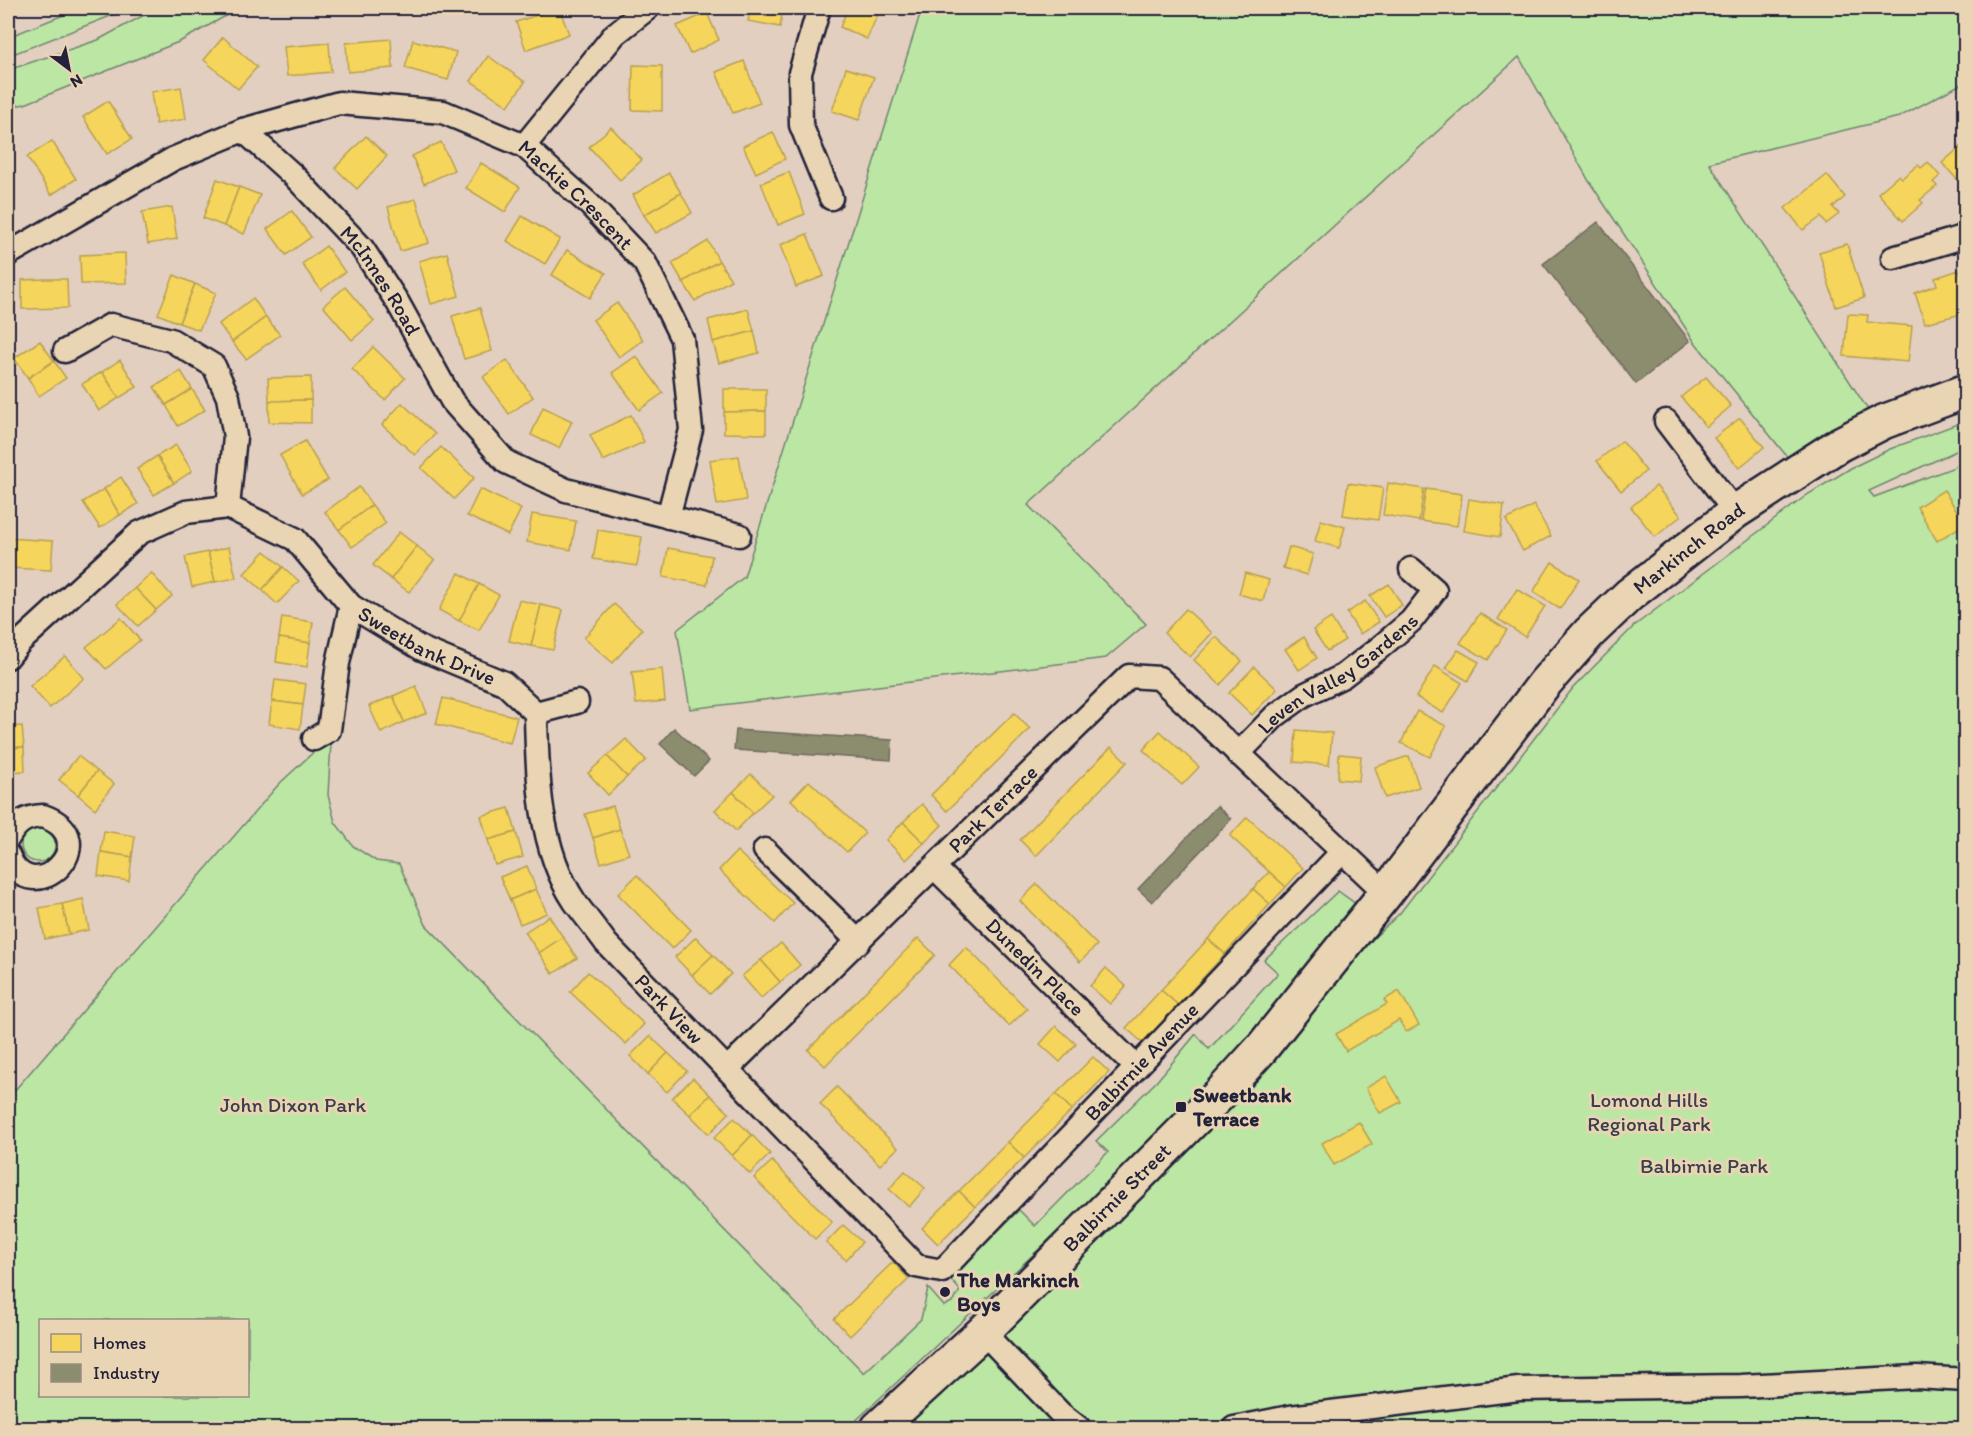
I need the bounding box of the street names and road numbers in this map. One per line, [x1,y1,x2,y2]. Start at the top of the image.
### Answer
street label: Mackie Crescent [513,134,639,255]
street label: McInnes Road [335,220,426,339]
street label: Markinch Road [1628,496,1749,599]
street label: Sweetbank Drive [354,600,499,690]
street label: Leven Valley Gardens [1252,609,1424,739]
street label: Park Terrace [943,759,1043,858]
street label: Dunedin Place [981,913,1090,1021]
street label: Park View [630,968,709,1049]
street label: Balbirnie Avenue [1079,997,1203,1126]
street label: Balbirnie Street [1057,1138,1176,1257]

